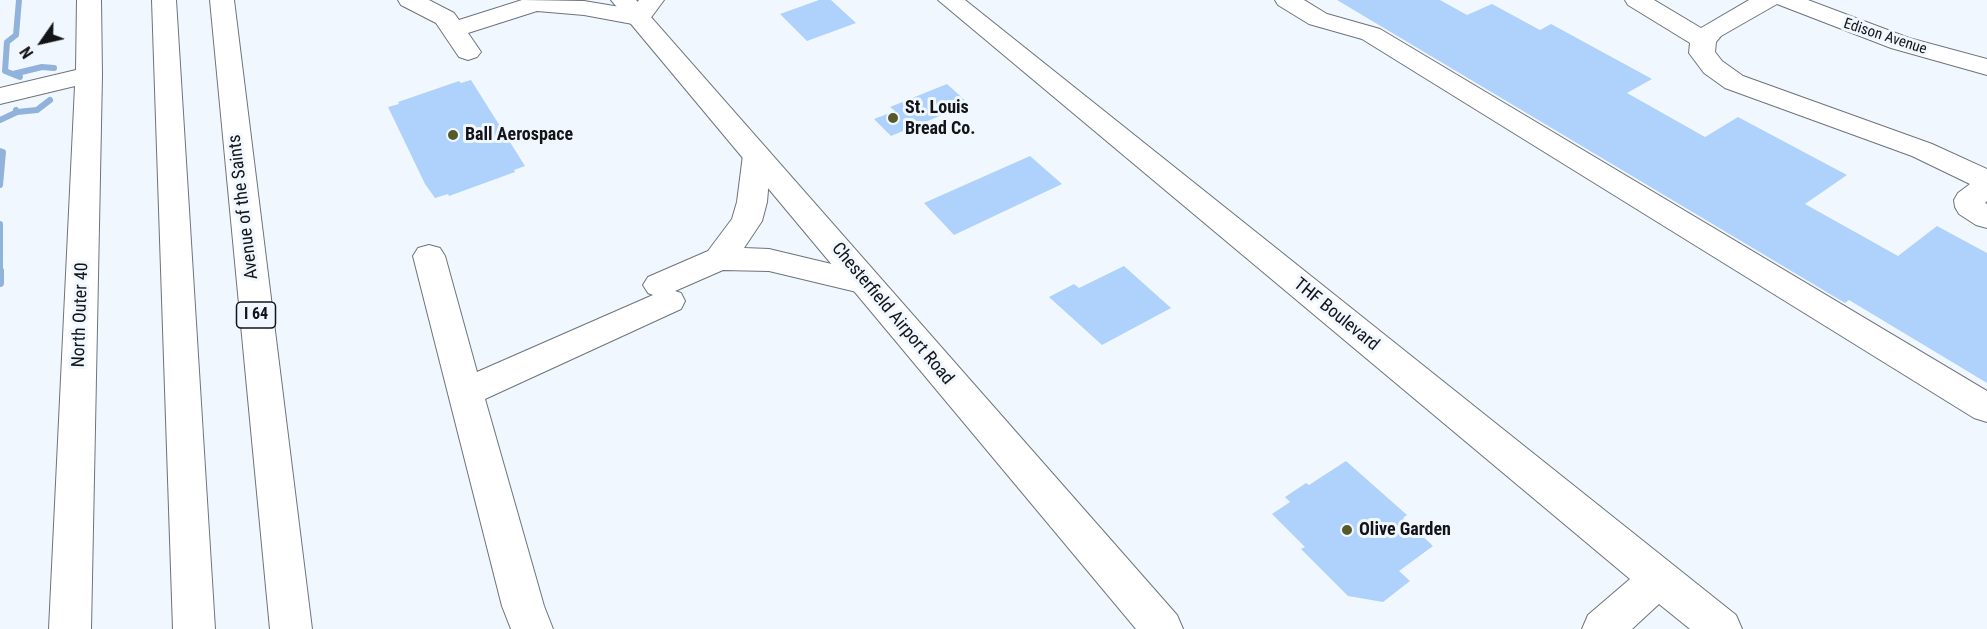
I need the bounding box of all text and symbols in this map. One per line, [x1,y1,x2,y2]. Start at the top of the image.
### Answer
north arrow [12,12,72,72]
street label: Edison Avenue [1841,15,1929,59]
text: N [16,43,37,62]
place label: St. Louis Bread Co. [905,97,975,140]
marker: St. Louis Bread Co. [886,111,900,125]
place label: Ball Aerospace [465,124,573,146]
marker: Ball Aerospace [446,128,460,142]
street label: Avenue of the Saints [224,133,264,281]
street label: Chesterfield Airport Road [826,239,958,389]
street label: North Outer 40 [68,262,94,368]
street label: THF Boulevard [1289,274,1383,356]
road number: I 64 [236,302,276,328]
place label: Olive Garden [1359,519,1451,541]
marker: Olive Garden [1340,523,1354,537]

